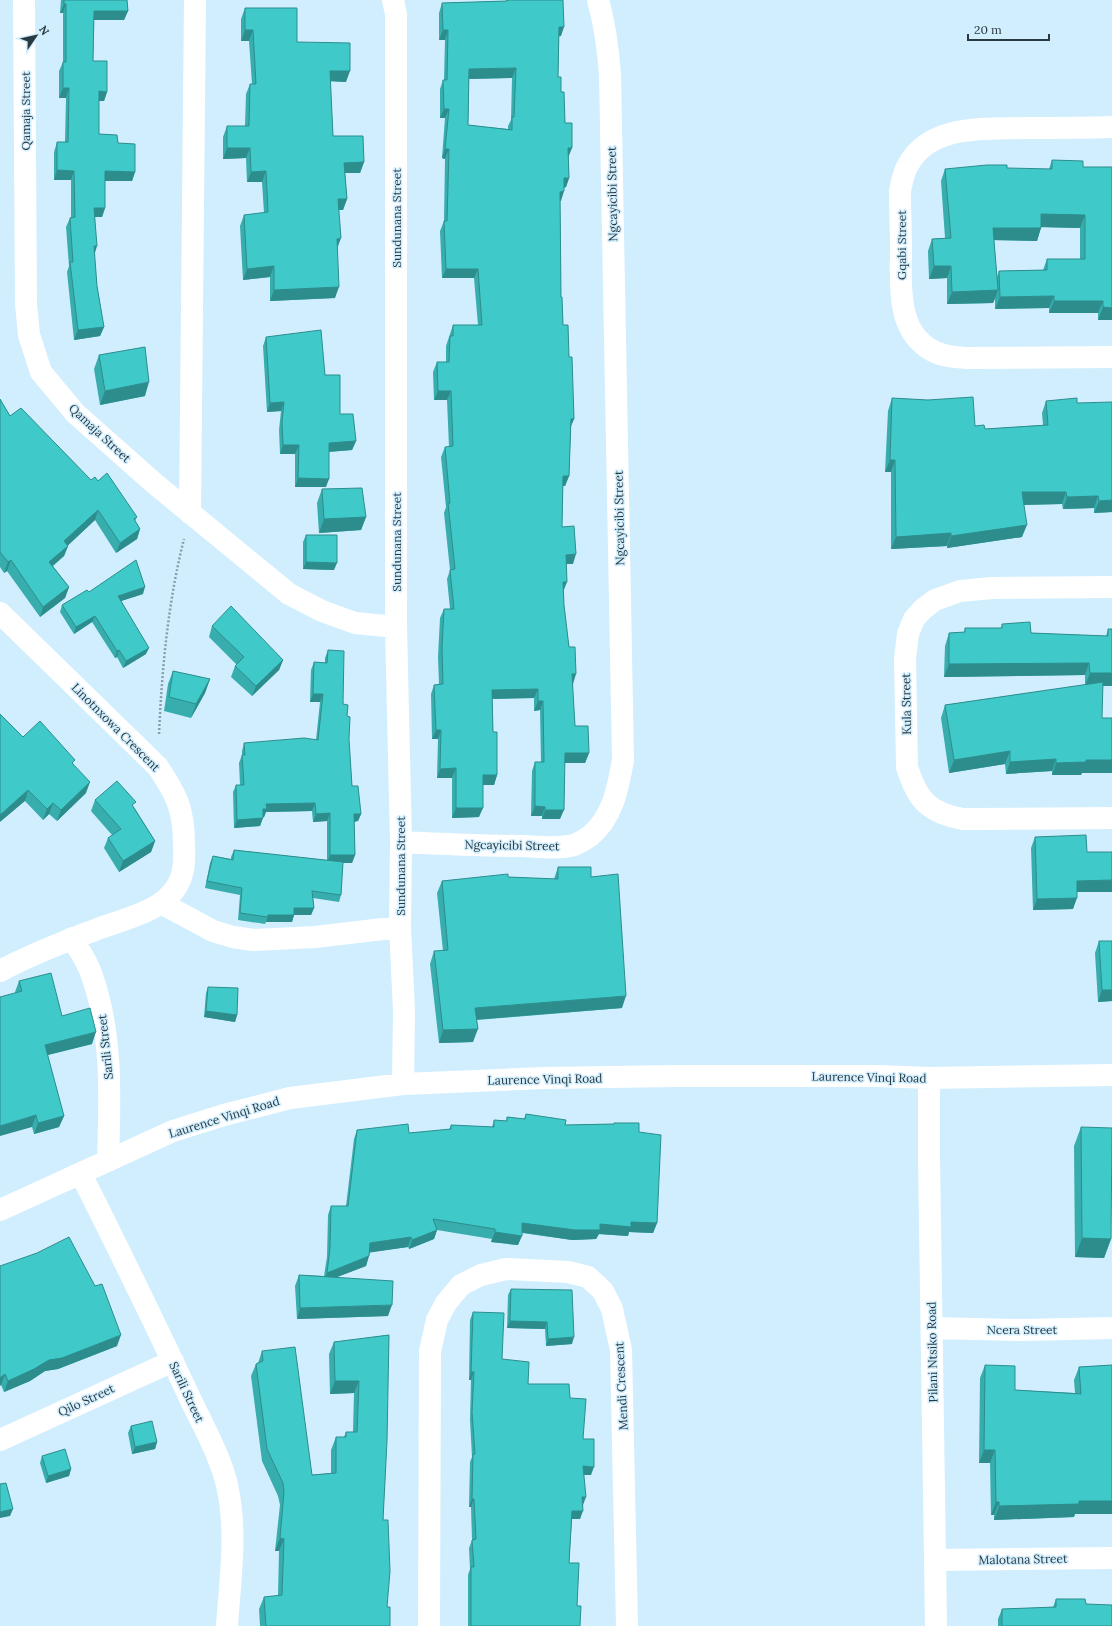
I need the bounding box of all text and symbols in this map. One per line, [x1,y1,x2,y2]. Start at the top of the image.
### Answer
north arrow [16,16,56,56]
scale bar [968,16,1049,42]
text: 20 m [974,22,1002,37]
text: N [36,23,53,38]
street label: Qamaja Street [18,71,33,151]
street label: Ngcayicibi Street [604,146,620,242]
street label: Sundunana Street [389,168,404,268]
street label: Gqabi Street [894,210,909,280]
street label: Qamaja Street [66,401,134,466]
street label: Ngcayicibi Street [611,470,627,566]
street label: Sundunana Street [389,492,404,592]
street label: Kula Street [898,673,914,735]
street label: Linotnxowa Crescent [69,680,164,775]
street label: Sundunana Street [393,816,408,916]
street label: Ngcayicibi Street [464,837,560,853]
street label: Sarili Street [94,1013,116,1080]
street label: Laurence Vinqi Road [811,1068,927,1086]
street label: Laurence Vinqi Road [487,1070,603,1088]
street label: Laurence Vinqi Road [167,1093,281,1141]
street label: Pilani Ntsiko Road [924,1301,940,1403]
street label: Ncera Street [987,1322,1058,1337]
street label: Mendi Crescent [611,1341,631,1431]
street label: Sarili Street [166,1359,208,1425]
street label: Qilo Street [55,1380,117,1420]
street label: Malotana Street [978,1551,1068,1567]

